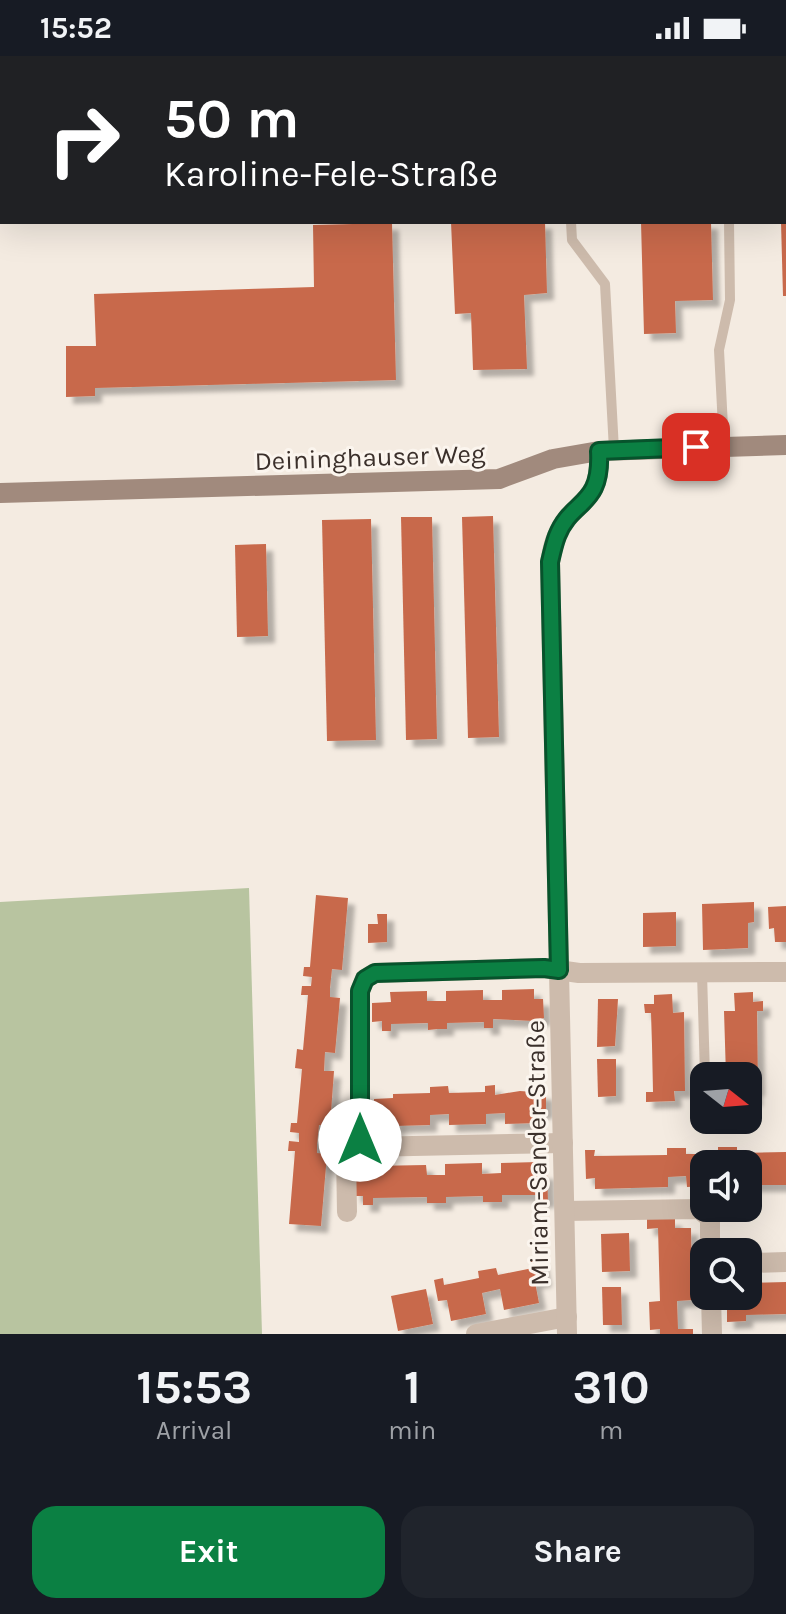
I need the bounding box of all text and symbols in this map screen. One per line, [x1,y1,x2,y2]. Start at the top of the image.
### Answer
text: 15:52 [40,10,112,46]
text: 50 m [164,86,299,151]
icon: right [32,88,136,192]
text: Karoline-Fele-Straße [164,153,498,195]
pin [662,413,730,481]
icon: arrive [674,425,718,469]
street label: Deininghauser Weg [254,438,486,477]
street label: Miriam-Sander-Straße [520,1020,555,1286]
north arrow [690,1062,762,1134]
map controls [690,1062,762,1310]
position arrow [318,1098,402,1182]
button: sound [690,1150,762,1222]
button: search [690,1238,762,1310]
text: 15:53 [136,1359,252,1415]
text: 1 [404,1359,421,1415]
text: 310 [572,1359,650,1415]
text: Arrival [156,1415,232,1446]
text: min [388,1415,436,1446]
text: m [599,1415,623,1446]
button: Exit [32,1506,385,1598]
button: Share [401,1506,754,1598]

